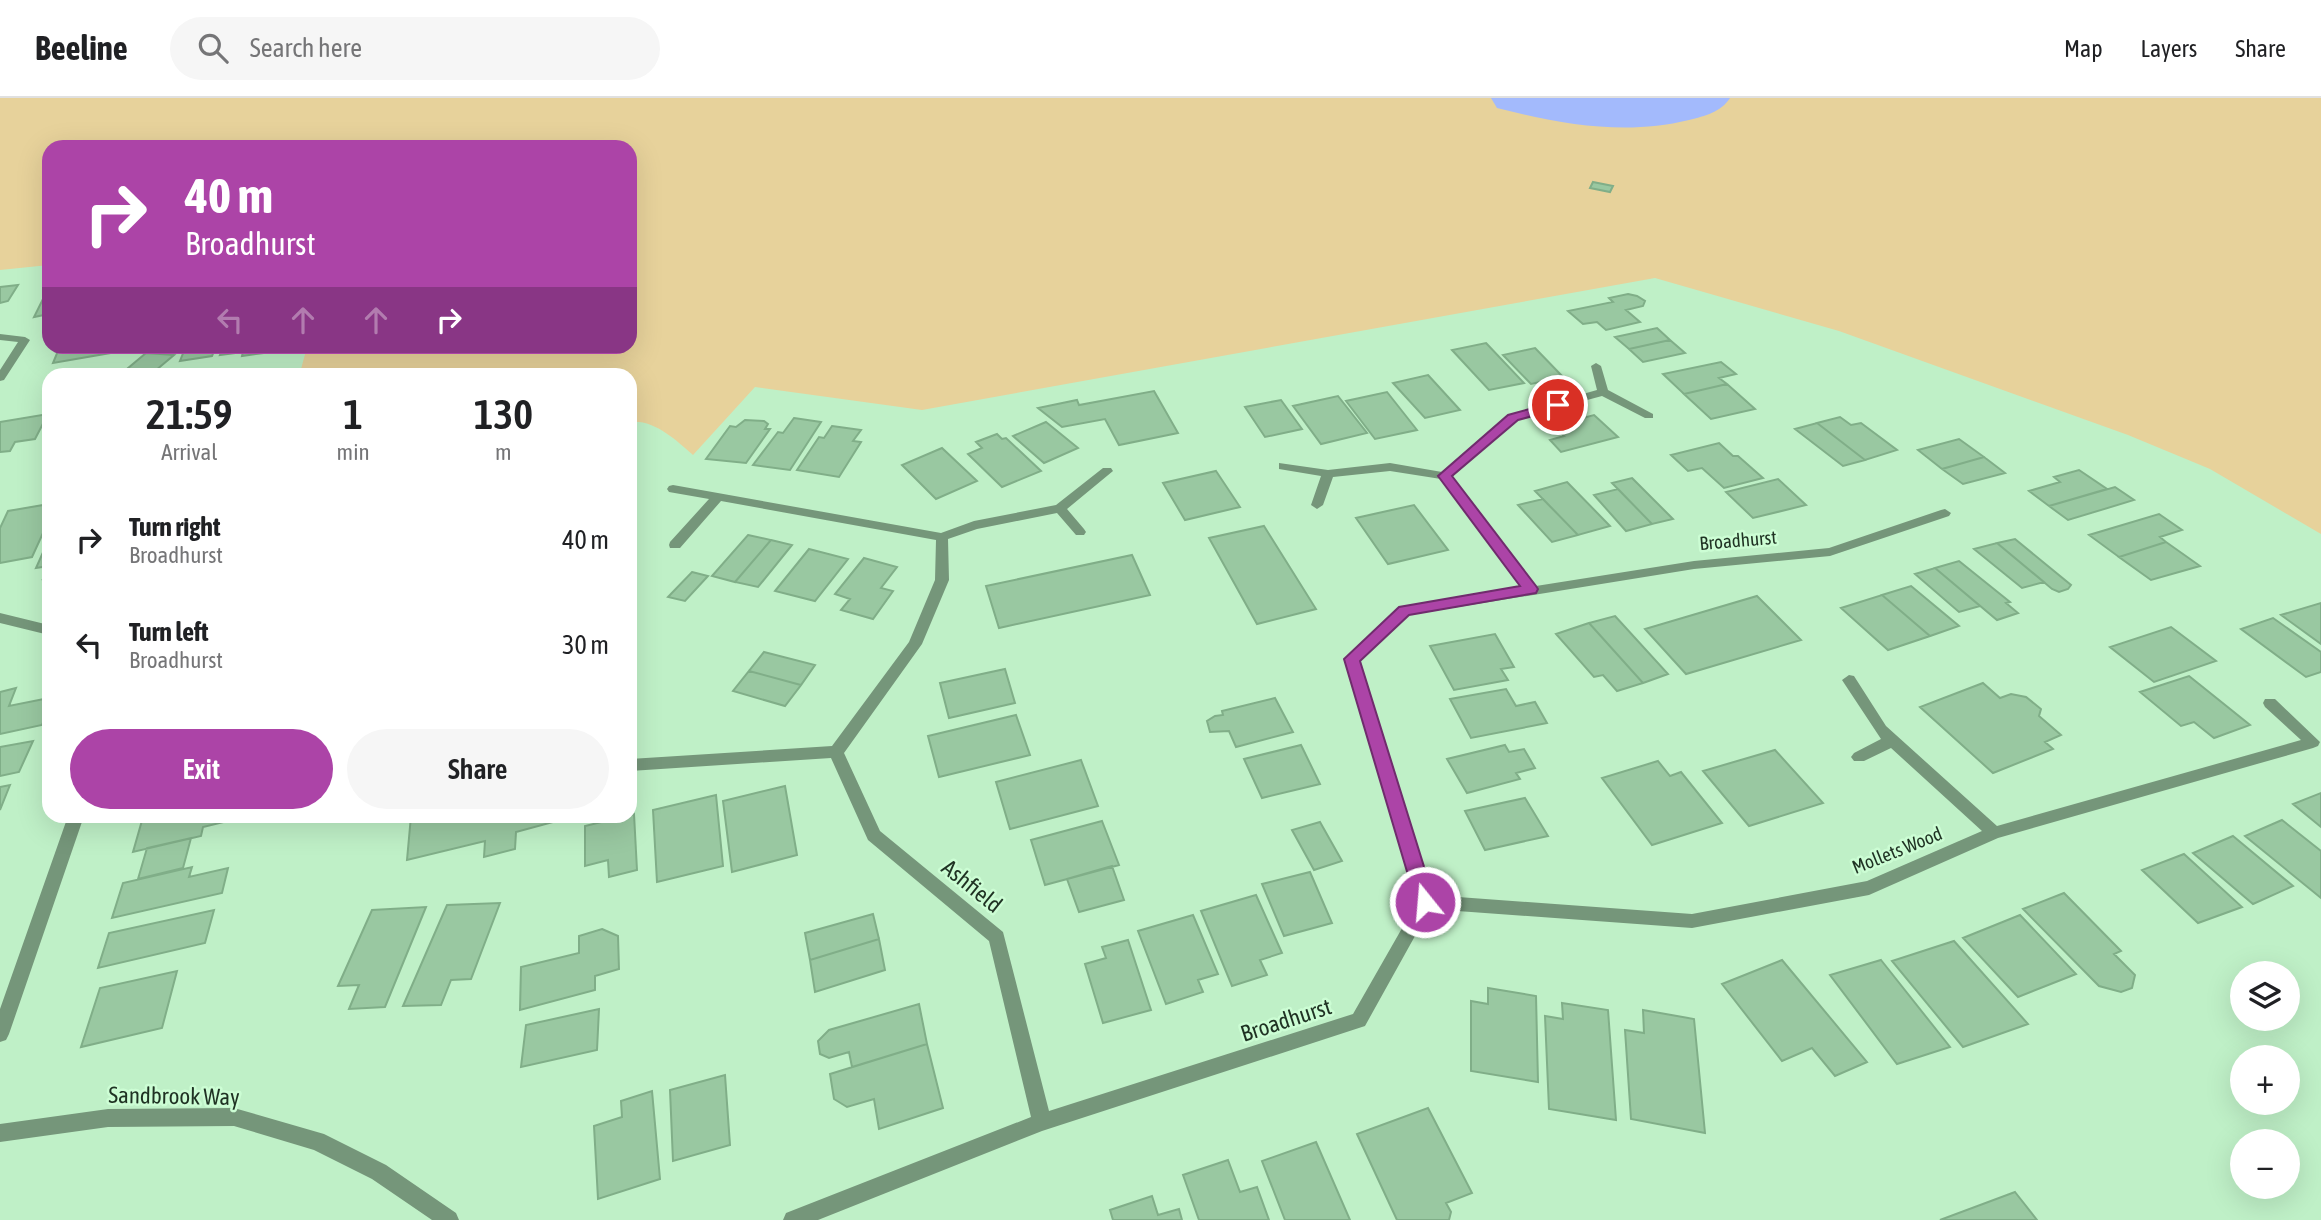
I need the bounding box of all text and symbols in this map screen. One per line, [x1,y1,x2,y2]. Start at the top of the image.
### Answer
search box [170,17,660,80]
text: Beeline [35,29,128,67]
icon: search [194,29,232,67]
text: Search here [250,33,362,63]
text: Map [2064,35,2103,62]
text: Layers [2141,35,2197,62]
text: Share [2235,35,2286,62]
text: 40 m [185,167,273,223]
icon: right [70,168,161,259]
text: Broadhurst [185,225,316,262]
icon: left [211,301,249,339]
icon: ahead [284,301,322,339]
icon: ahead [357,301,395,339]
icon: right [430,301,468,339]
pin [1528,375,1588,435]
icon: arrive [1539,386,1577,424]
text: 21:59 [146,390,233,438]
text: 1 [343,390,363,438]
text: 130 [474,390,533,438]
text: Arrival [161,439,217,465]
text: min [337,439,370,465]
text: m [495,439,512,465]
text: Turn right [129,512,220,542]
icon: right [70,521,108,559]
text: 40 m [562,525,609,555]
street label: Broadhurst [1698,526,1778,554]
text: Broadhurst [129,542,223,568]
text: Turn left [129,617,209,647]
icon: left [70,626,108,664]
text: 30 m [562,630,609,660]
text: Broadhurst [129,647,223,673]
button: Exit [70,729,333,809]
button: Share [347,729,609,809]
street label: Mollets Wood [1849,822,1945,878]
street label: Ashfield [937,854,1007,918]
position arrow [1388,865,1462,939]
map controls [2230,961,2300,1199]
button: layers [2230,961,2300,1031]
street label: Broadhurst [1237,993,1335,1047]
button: + [2230,1045,2300,1115]
street label: Sandbrook Way [108,1082,240,1110]
button: − [2230,1129,2300,1199]

